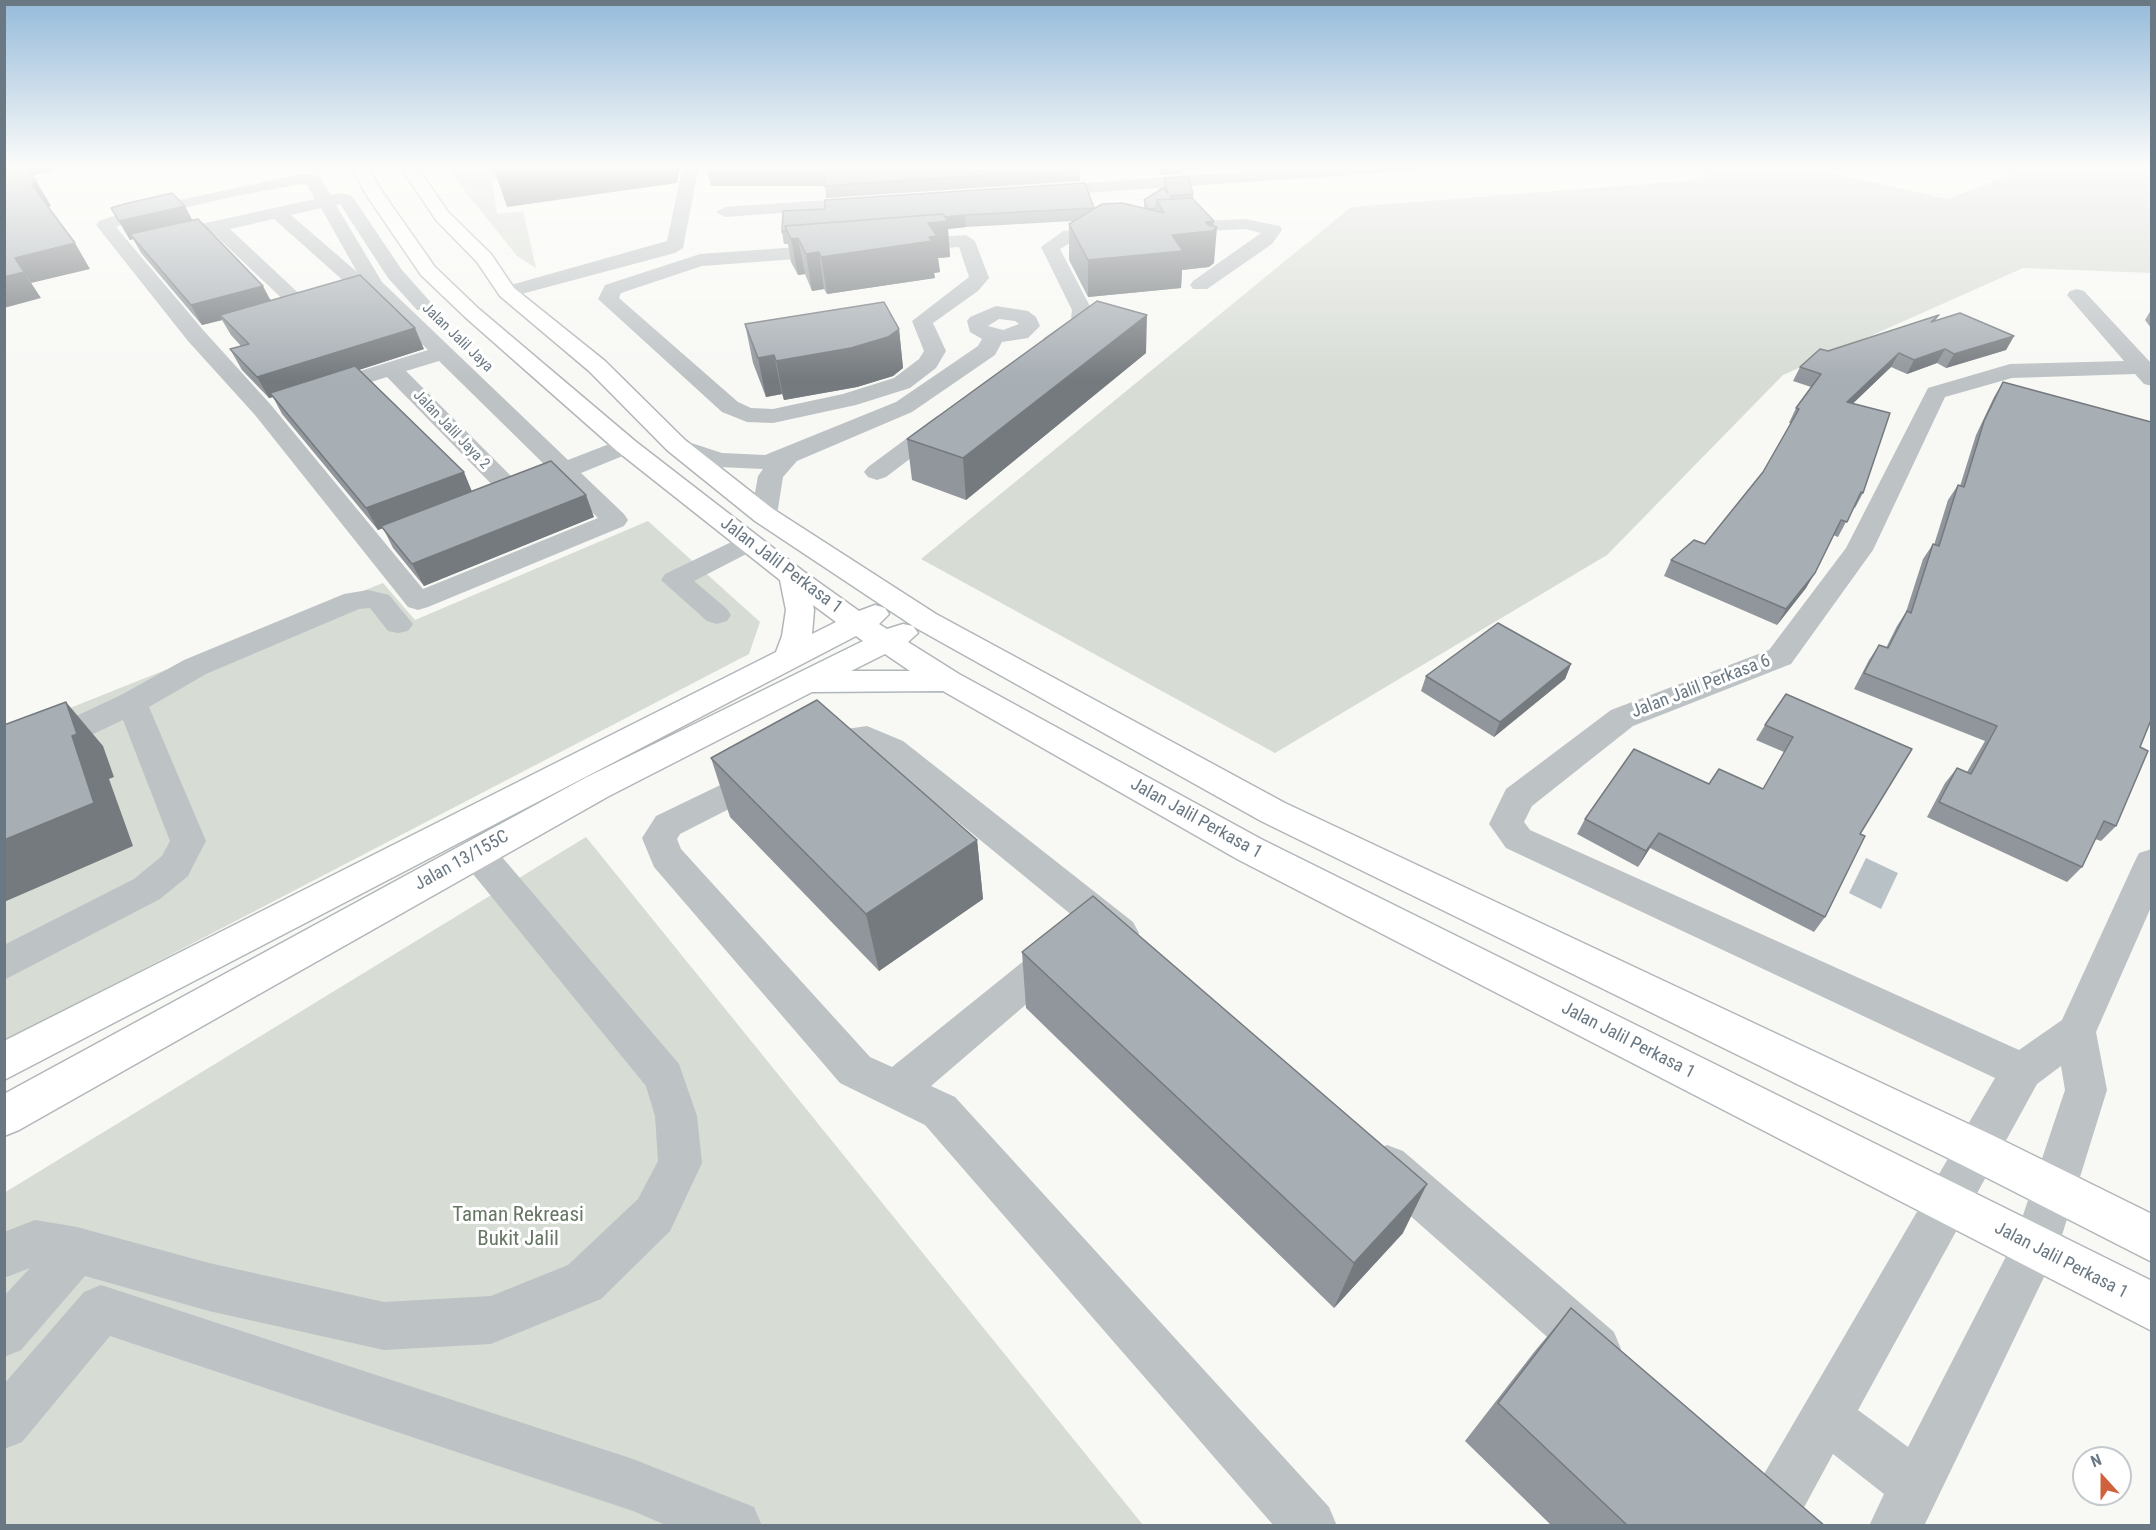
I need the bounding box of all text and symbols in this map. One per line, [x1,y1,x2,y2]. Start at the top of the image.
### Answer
street label: Jalan Jalil Jaya [418,300,496,376]
street label: Jalan Jalil Jaya 2 [409,387,493,473]
street label: Jalan Jalil Perkasa 1 [716,513,846,619]
street label: Jalan Jalil Perkasa 6 [1628,651,1774,723]
street label: Jalan Jalil Perkasa 1 [1126,774,1266,864]
street label: Jalan 13/155C [411,826,513,896]
street label: Jalan Jalil Perkasa 1 [1558,998,1698,1084]
park label: Taman Rekreasi Bukit Jalil [452,1203,584,1253]
street label: Jalan Jalil Perkasa 1 [1991,1218,2131,1304]
north arrow [2072,1446,2132,1506]
text: N [2088,1450,2104,1471]

